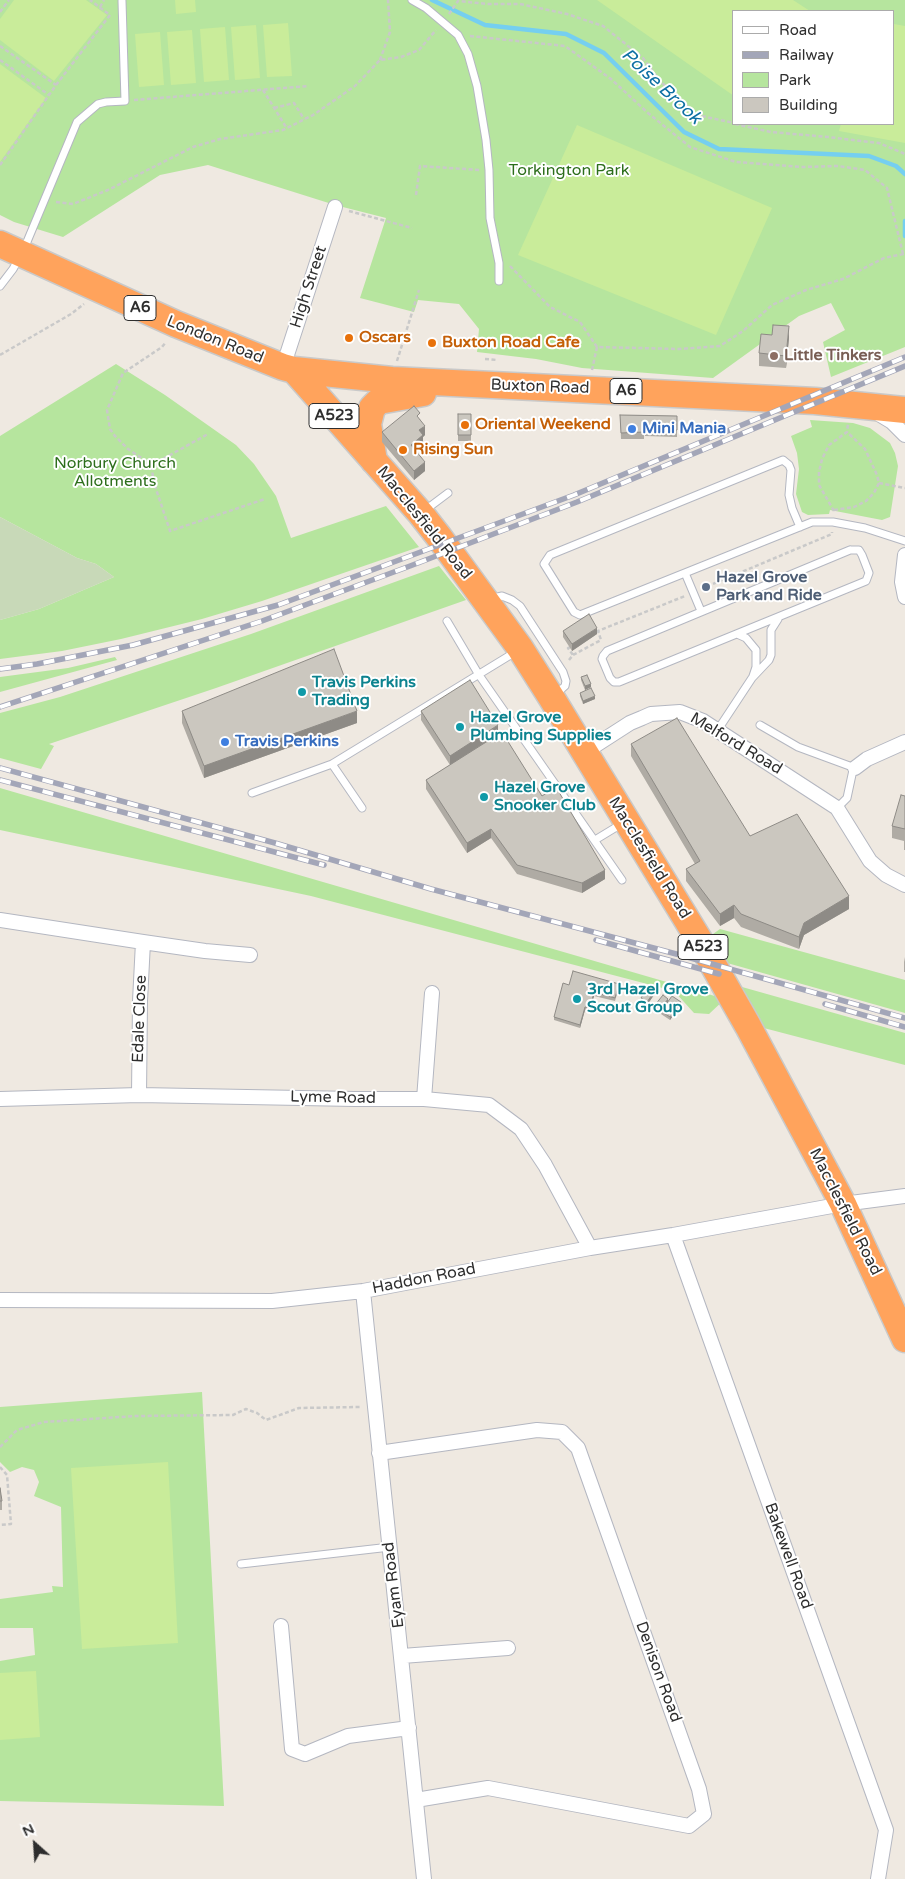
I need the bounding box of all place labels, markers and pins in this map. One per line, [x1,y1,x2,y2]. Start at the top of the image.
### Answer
place label: Oscars [359,328,411,348]
marker: Oscars [343,332,355,344]
place label: Buxton Road Cafe [442,333,580,353]
marker: Buxton Road Cafe [426,337,438,349]
place label: Little Tinkers [784,346,881,366]
marker: Little Tinkers [768,350,780,362]
place label: Oriental Weekend [475,415,611,435]
marker: Oriental Weekend [459,419,471,431]
place label: Mini Mania [642,419,726,439]
marker: Mini Mania [626,423,638,435]
place label: Rising Sun [413,440,493,460]
marker: Rising Sun [397,444,409,456]
place label: Hazel Grove Park and Ride [716,568,822,606]
marker: Hazel Grove Park and Ride [700,581,712,593]
place label: Travis Perkins Trading [312,673,416,711]
marker: Travis Perkins Trading [296,686,308,698]
place label: Hazel Grove Plumbing Supplies [470,708,612,746]
marker: Hazel Grove Plumbing Supplies [454,721,466,733]
place label: Travis Perkins [235,732,339,752]
marker: Travis Perkins [219,736,231,748]
place label: Hazel Grove Snooker Club [494,778,596,816]
marker: Hazel Grove Snooker Club [478,791,490,803]
place label: 3rd Hazel Grove Scout Group [587,980,708,1018]
marker: 3rd Hazel Grove Scout Group [571,993,583,1005]

